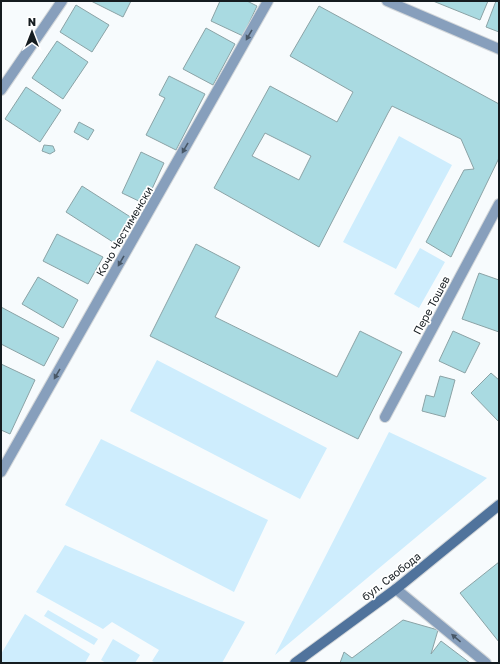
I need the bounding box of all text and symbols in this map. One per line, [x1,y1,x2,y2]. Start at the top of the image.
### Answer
north arrow [12,12,52,52]
text: N [28,15,36,28]
one-way arrow [245,29,252,41]
one-way arrow [181,142,188,154]
street label: Кочо Честименски [93,184,155,278]
one-way arrow [117,255,124,267]
street label: Пере Тошев [410,273,452,337]
one-way arrow [53,368,60,380]
street label: бул. Свобода [359,549,423,603]
one-way arrow [450,634,461,643]

